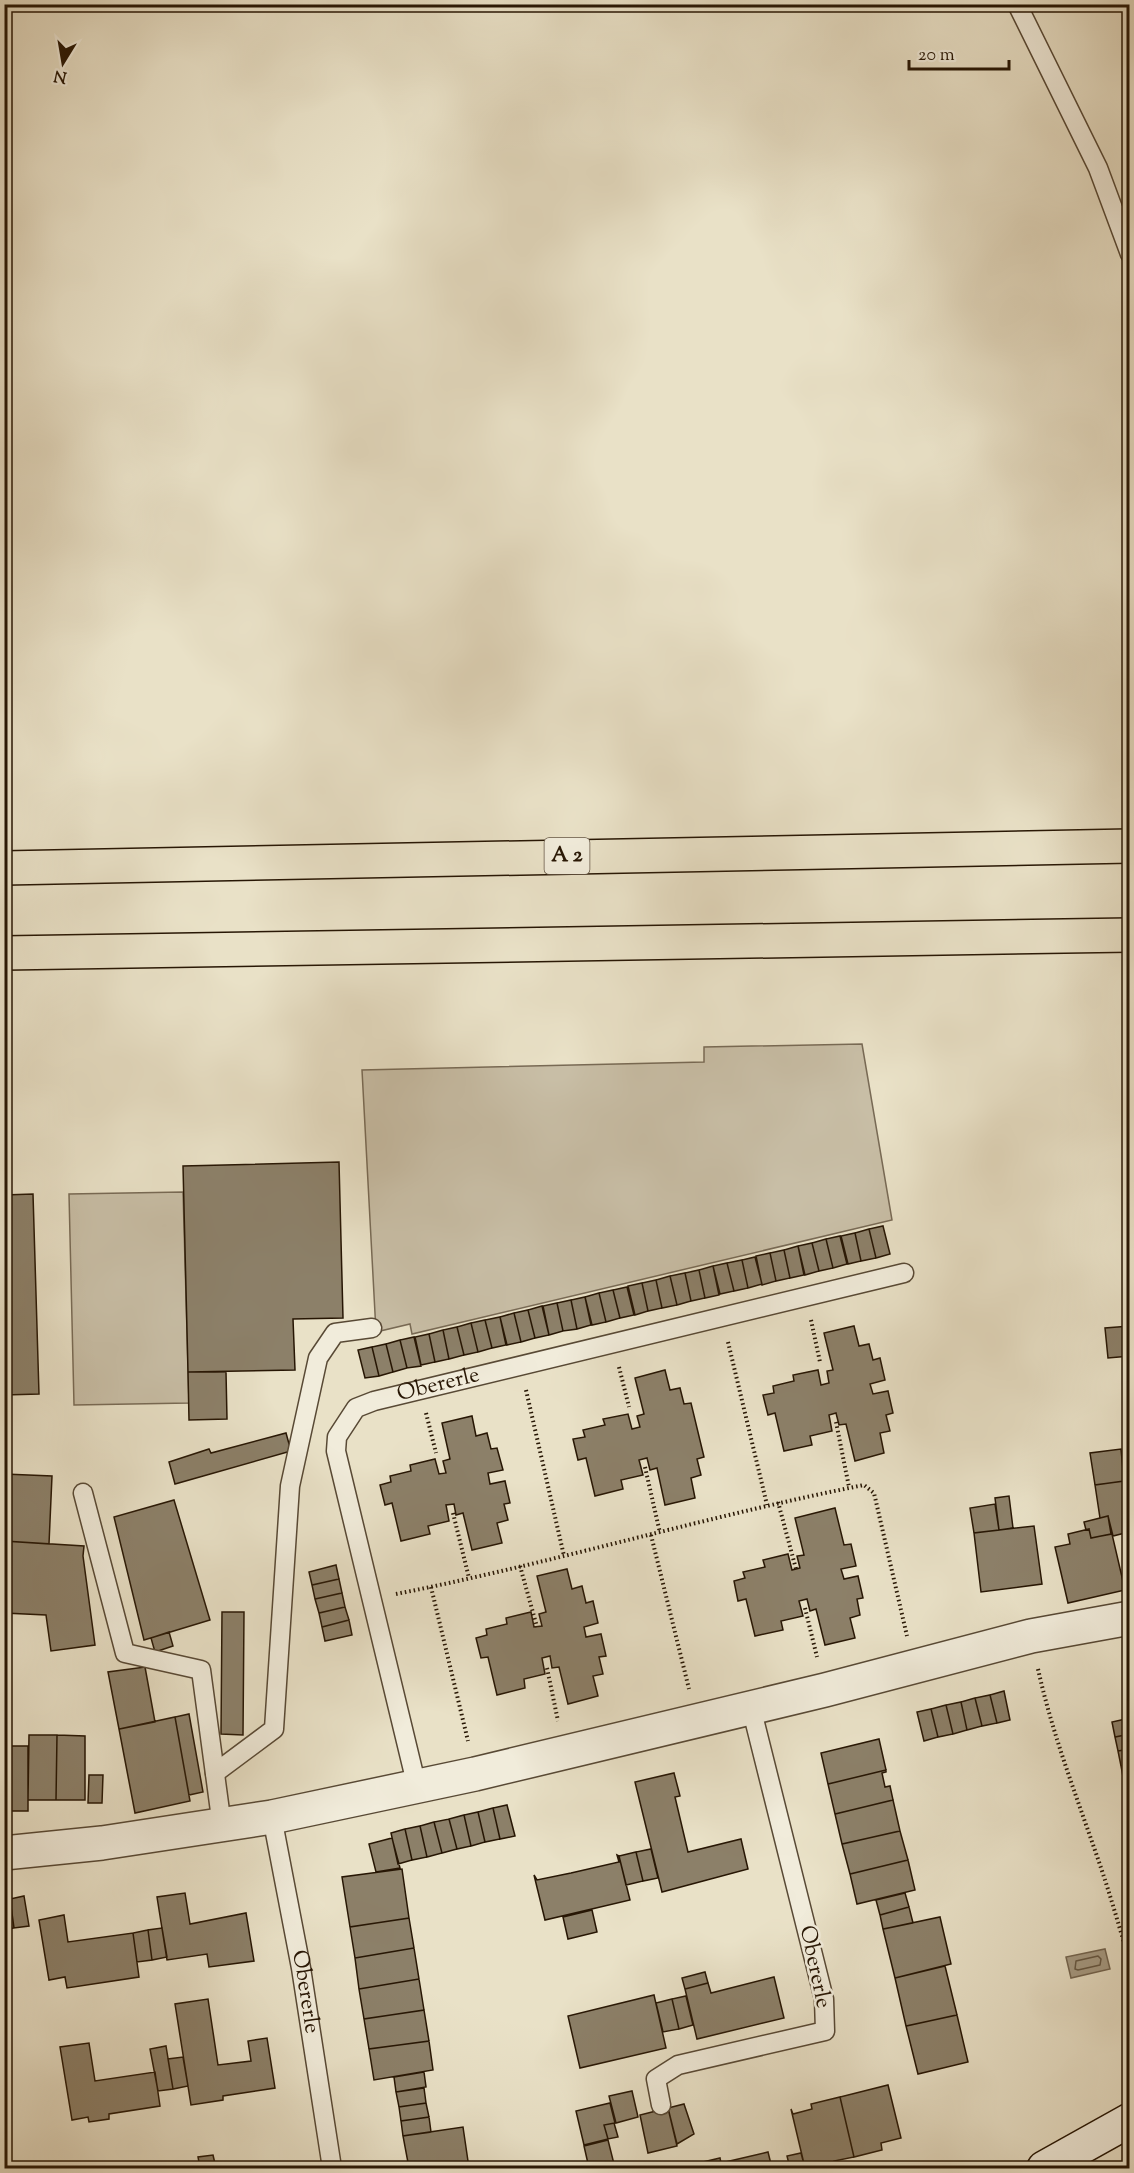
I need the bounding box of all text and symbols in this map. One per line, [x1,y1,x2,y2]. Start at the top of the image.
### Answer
north arrow [33,33,93,93]
scale bar [909,33,1010,71]
text: 20 m [918,43,955,69]
text: N [52,63,69,88]
road number: A 2 [544,838,590,874]
street label: Obererle [394,1360,483,1411]
street label: Obererle [790,1923,838,2011]
street label: Obererle [282,1948,327,2036]

